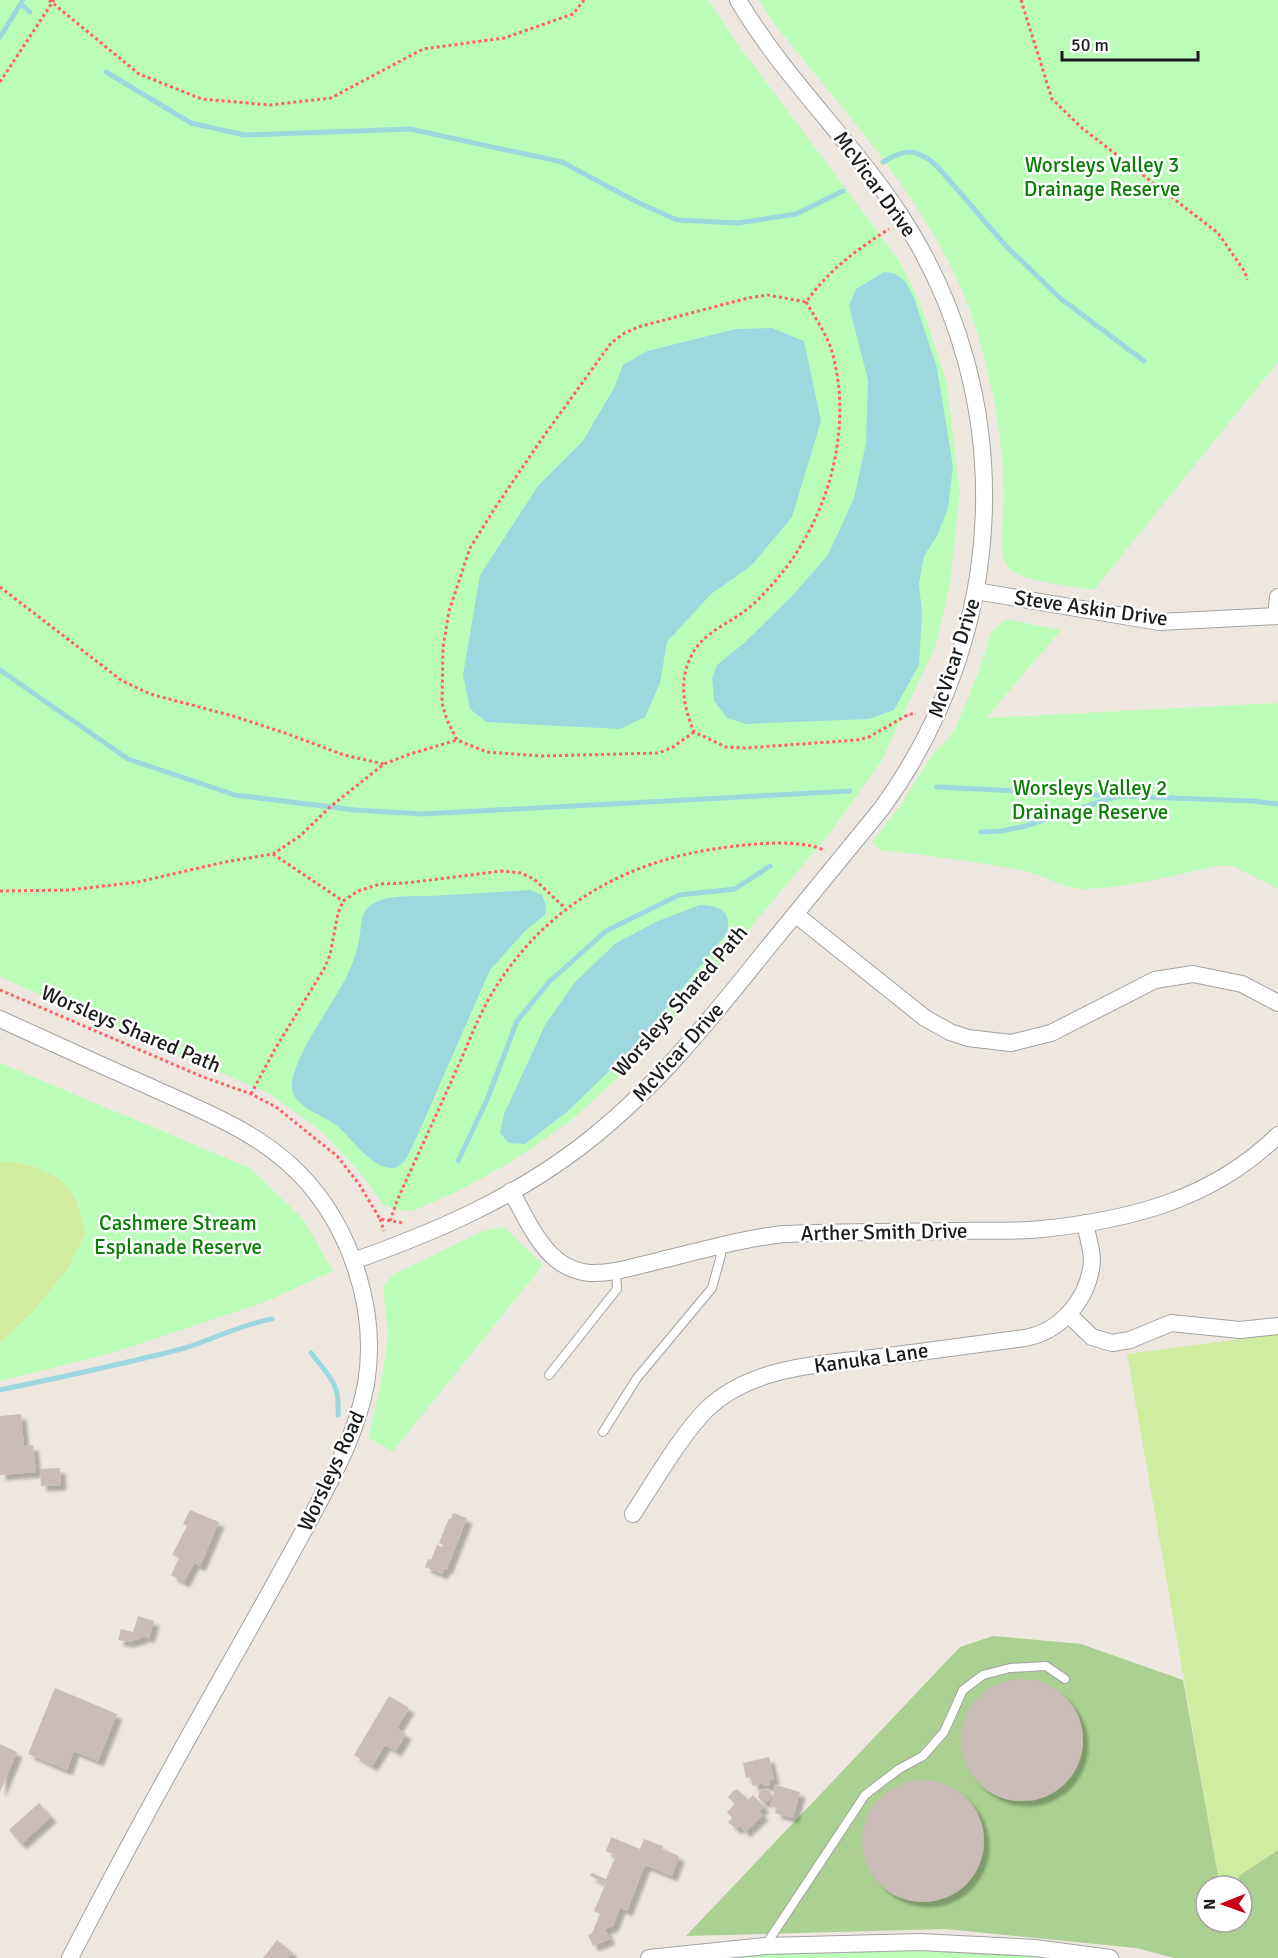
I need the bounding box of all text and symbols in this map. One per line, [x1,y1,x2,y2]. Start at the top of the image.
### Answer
scale bar [1062,24,1198,62]
text: 50 m [1071,34,1109,56]
street label: McVicar Drive [828,126,922,242]
park label: Worsleys Valley 3 Drainage Reserve [1024,152,1180,202]
street label: Steve Askin Drive [1013,584,1169,632]
street label: McVicar Drive [922,595,986,721]
park label: Worsleys Valley 2 Drainage Reserve [1012,775,1168,825]
street label: Worsleys Shared Path [607,920,753,1082]
street label: Worsleys Shared Path [37,979,225,1079]
street label: McVicar Drive [627,997,729,1107]
park label: Cashmere Stream Esplanade Reserve [94,1210,262,1260]
street label: Arther Smith Drive [800,1218,968,1246]
street label: Kanuka Lane [812,1337,930,1379]
street label: Worsleys Road [292,1407,370,1535]
north arrow [1194,1874,1254,1934]
text: N [1200,1899,1220,1910]

